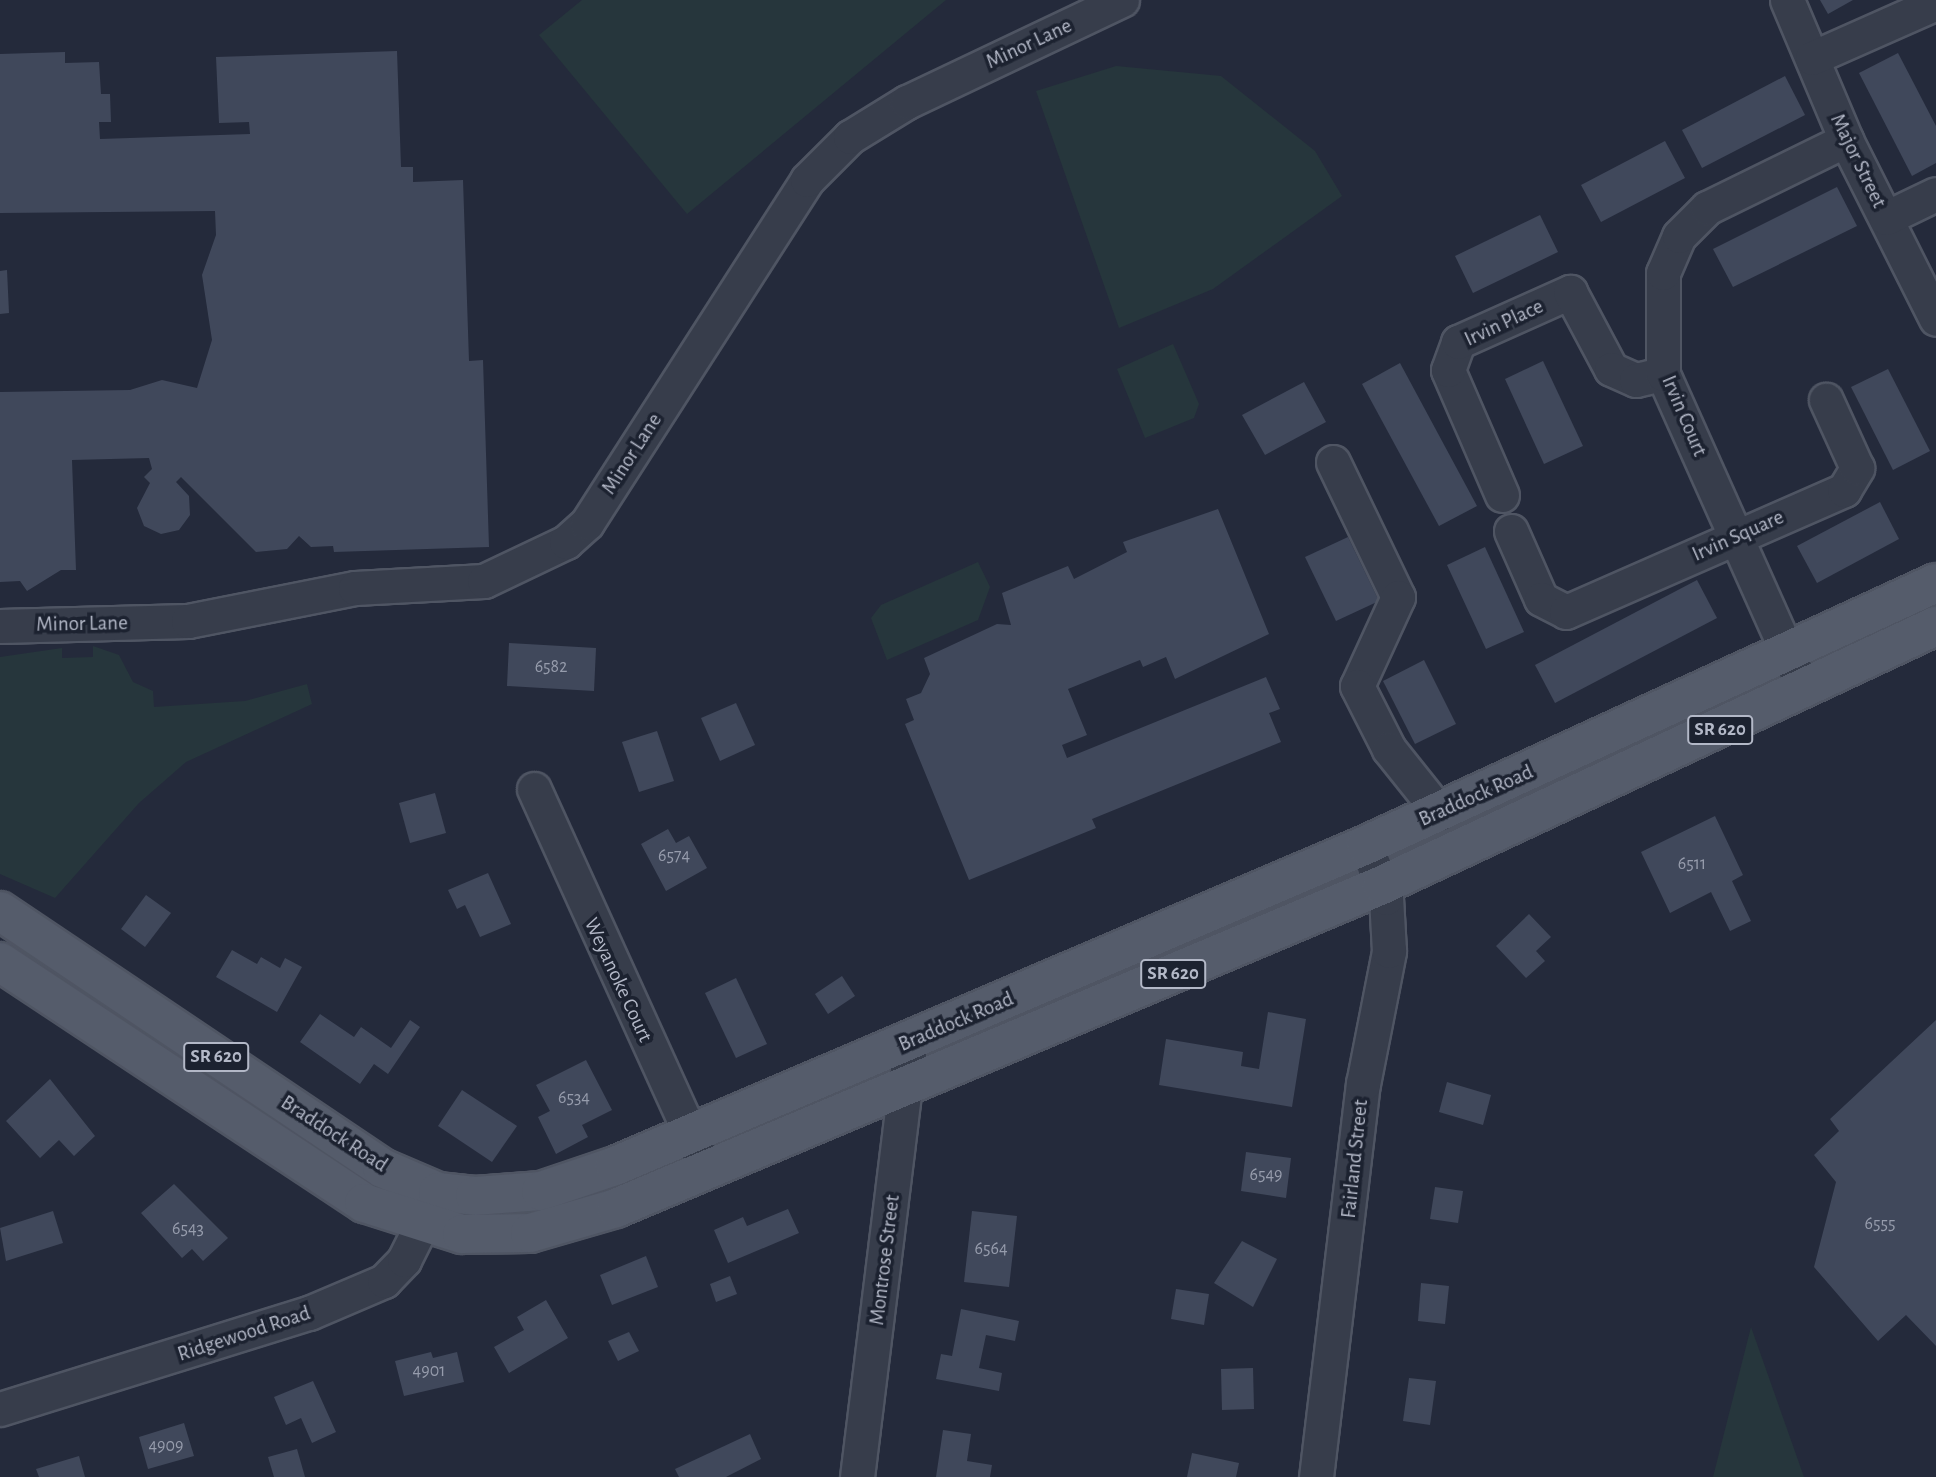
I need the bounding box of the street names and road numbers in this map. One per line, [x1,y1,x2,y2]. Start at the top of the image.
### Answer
street label: Minor Lane [982,13,1076,75]
street label: Major Street [1824,110,1892,212]
street label: Irvin Place [1460,294,1548,352]
street label: Irvin Court [1656,372,1712,460]
street label: Minor Lane [596,409,668,499]
street label: Irvin Square [1688,505,1788,567]
street label: Minor Lane [36,611,128,637]
road number: SR 620 [1687,715,1753,746]
street label: Braddock Road [1415,760,1537,832]
street label: Weyanoke Court [578,914,658,1046]
road number: SR 620 [1140,958,1206,990]
street label: Braddock Road [895,987,1017,1057]
road number: SR 620 [183,1042,249,1072]
street label: Braddock Road [276,1090,392,1178]
street label: Fairland Street [1336,1098,1374,1220]
street label: Montrose Street [864,1193,906,1327]
street label: Ridgewood Road [174,1301,314,1367]

